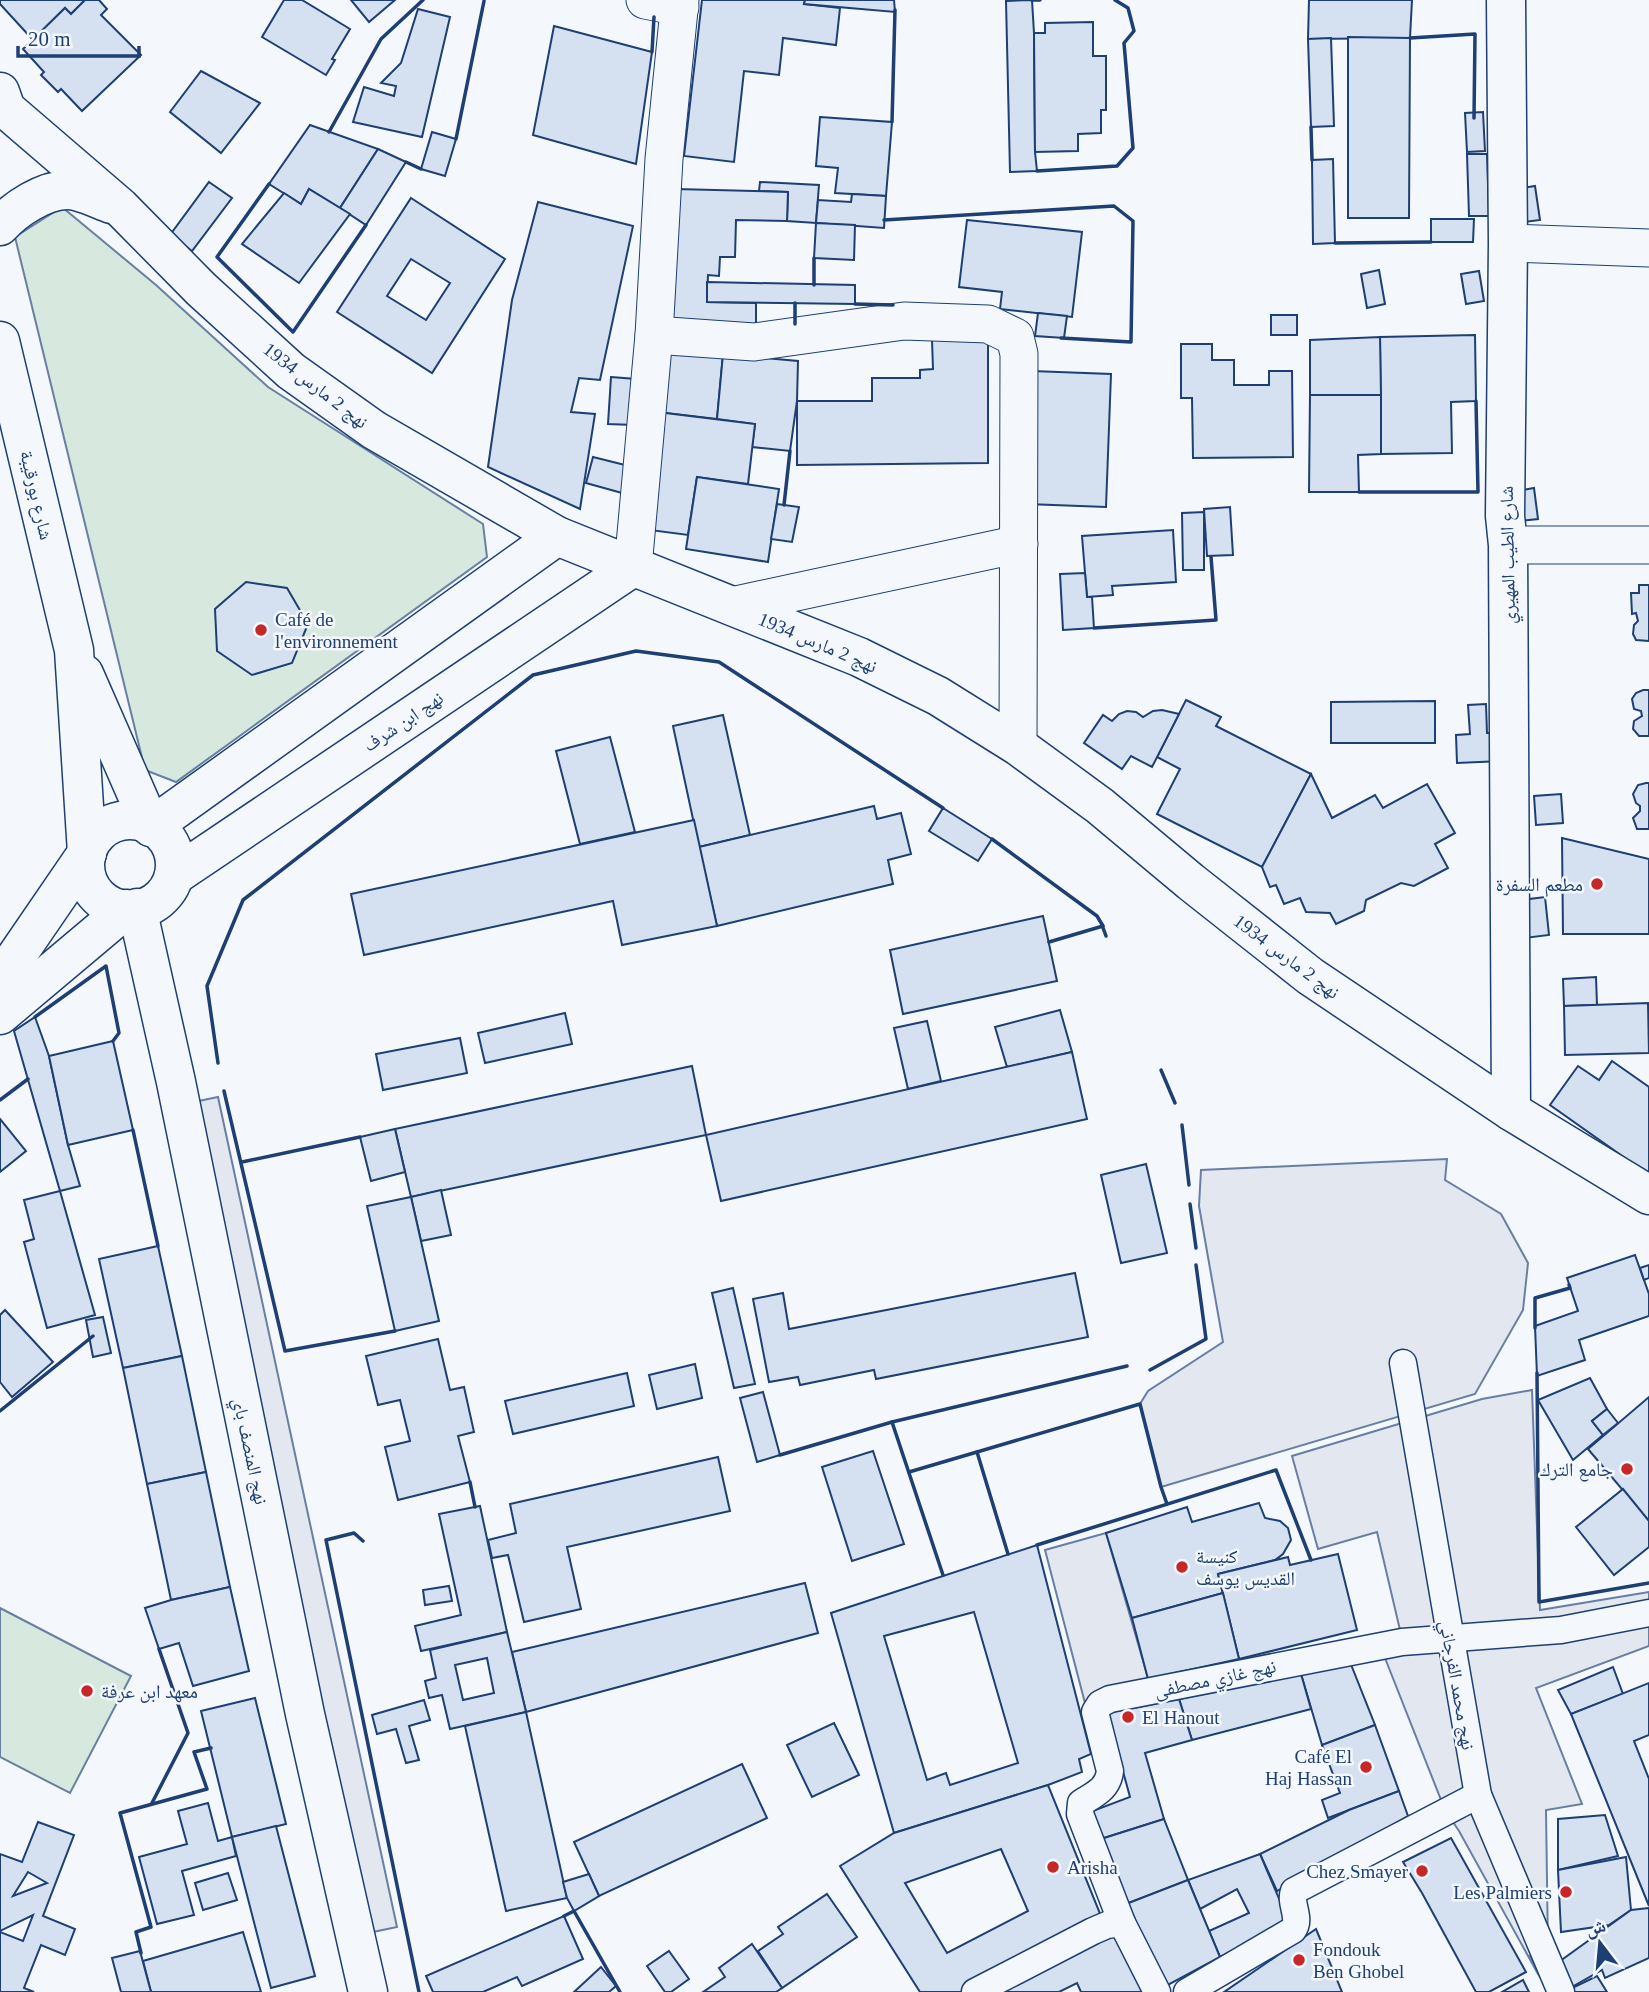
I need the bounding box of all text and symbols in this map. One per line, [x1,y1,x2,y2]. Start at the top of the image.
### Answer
scale bar [18,14,138,58]
text: 20 m [28,27,71,51]
street label: نهج 2 مارس 1934 [258,338,372,434]
street label: شارع بورقيبة [15,448,57,542]
street label: شارع الطيب المهيري [1496,486,1524,624]
street label: نهج 2 مارس 1934 [754,608,880,679]
place label: Café de l'environnement [275,609,398,652]
marker: Café de l'environnement [253,622,269,638]
street label: نهج ابن شرف [359,687,448,757]
place label: مطعم السفرة [1496,874,1583,897]
marker: مطعم السفرة [1589,876,1605,892]
street label: نهج 2 مارس 1934 [1228,910,1344,1005]
street label: نهج المنصف باي [224,1396,272,1507]
place label: جامع الترك [1540,1459,1613,1482]
marker: جامع الترك [1619,1461,1635,1477]
place label: كنيسة القديس يوسف [1196,1546,1295,1590]
marker: كنيسة القديس يوسف [1174,1559,1190,1575]
street label: نهج محمد الفرجاني [1431,1618,1479,1753]
street label: نهج غازي مصطفى [1152,1655,1279,1706]
place label: معهد ابن عرفة [101,1681,198,1703]
marker: معهد ابن عرفة [79,1683,95,1699]
place label: El Hanout [1142,1707,1220,1728]
marker: El Hanout [1120,1709,1136,1725]
place label: Café El Haj Hassan [1265,1746,1352,1789]
marker: Café El Haj Hassan [1358,1759,1374,1775]
place label: Arisha [1067,1857,1118,1878]
marker: Arisha [1045,1859,1061,1875]
place label: Chez Smayer [1306,1861,1409,1882]
marker: Chez Smayer [1414,1863,1430,1879]
place label: Les Palmiers [1453,1882,1552,1903]
marker: Les Palmiers [1558,1884,1574,1900]
north arrow [1565,1908,1635,1978]
text: ش [1583,1914,1608,1941]
place label: Fondouk Ben Ghobel [1313,1939,1404,1982]
marker: Fondouk Ben Ghobel [1291,1952,1307,1968]

